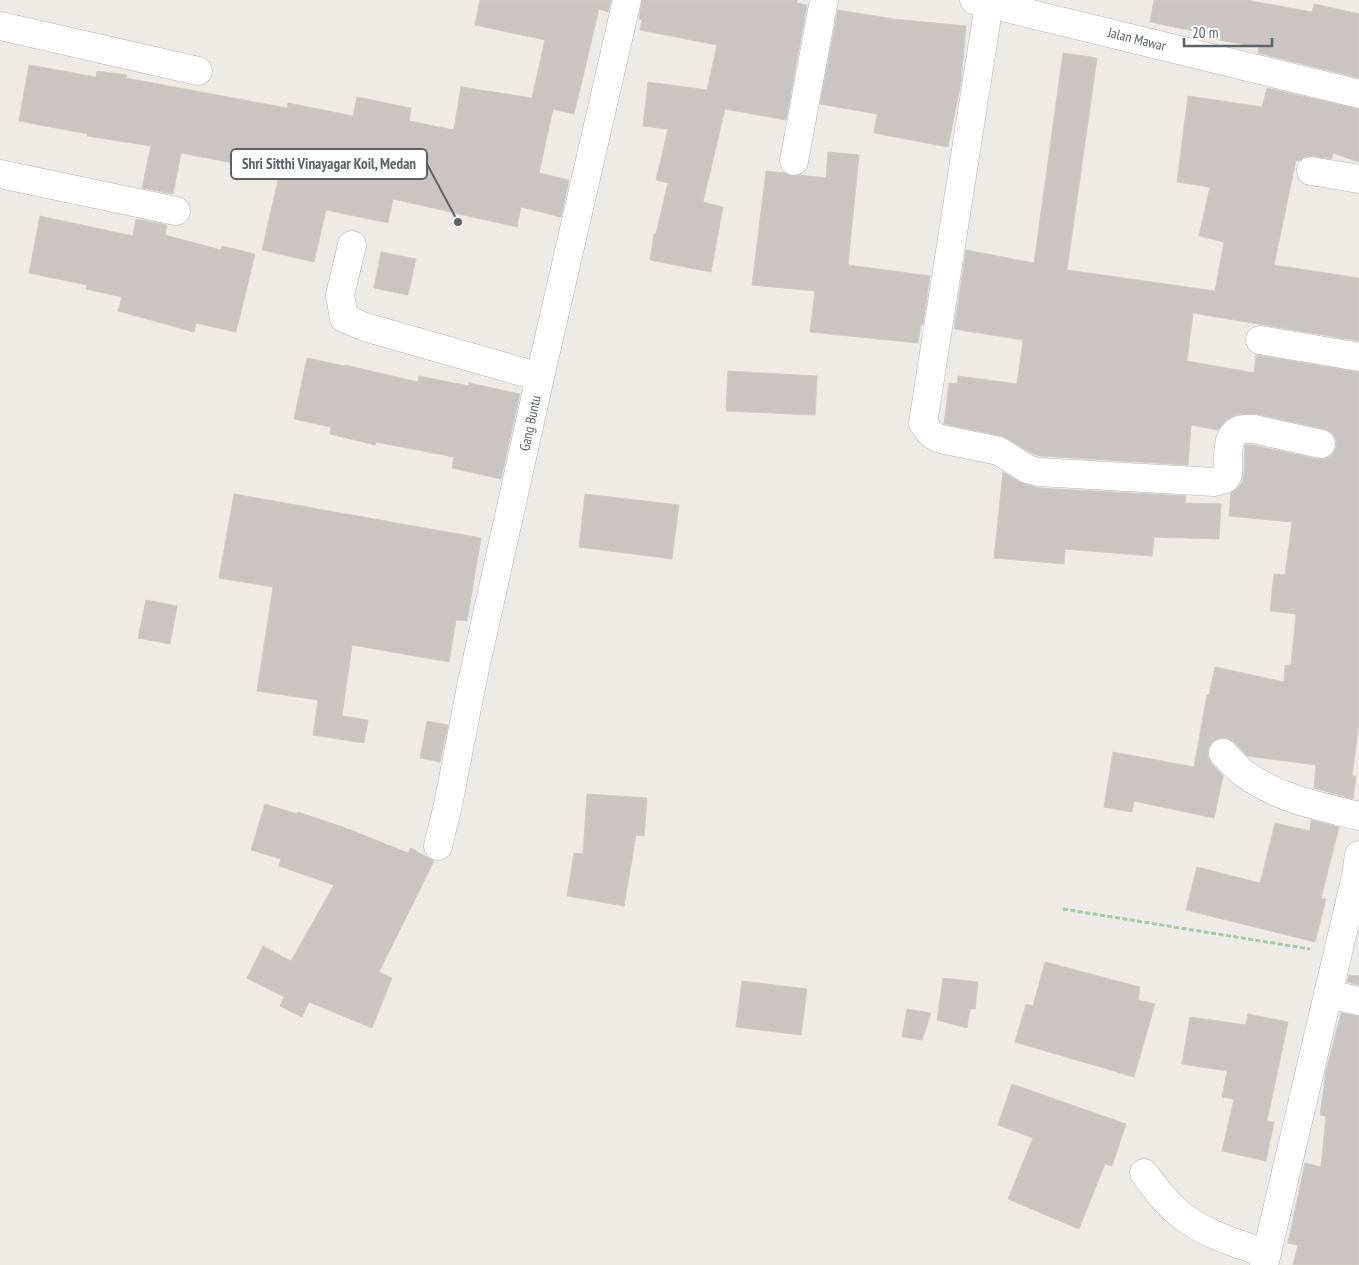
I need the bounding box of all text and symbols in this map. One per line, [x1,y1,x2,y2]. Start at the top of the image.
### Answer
scale bar [1184,15,1272,47]
street label: Jalan Mawar [1105,23,1168,55]
text: 20 m [1192,23,1218,42]
callout: Shri Sitthi Vinayagar Koil, Medan [231,149,427,179]
text: Shri Sitthi Vinayagar Koil, Medan [242,154,416,173]
street label: Gang Buntu [515,394,545,452]

